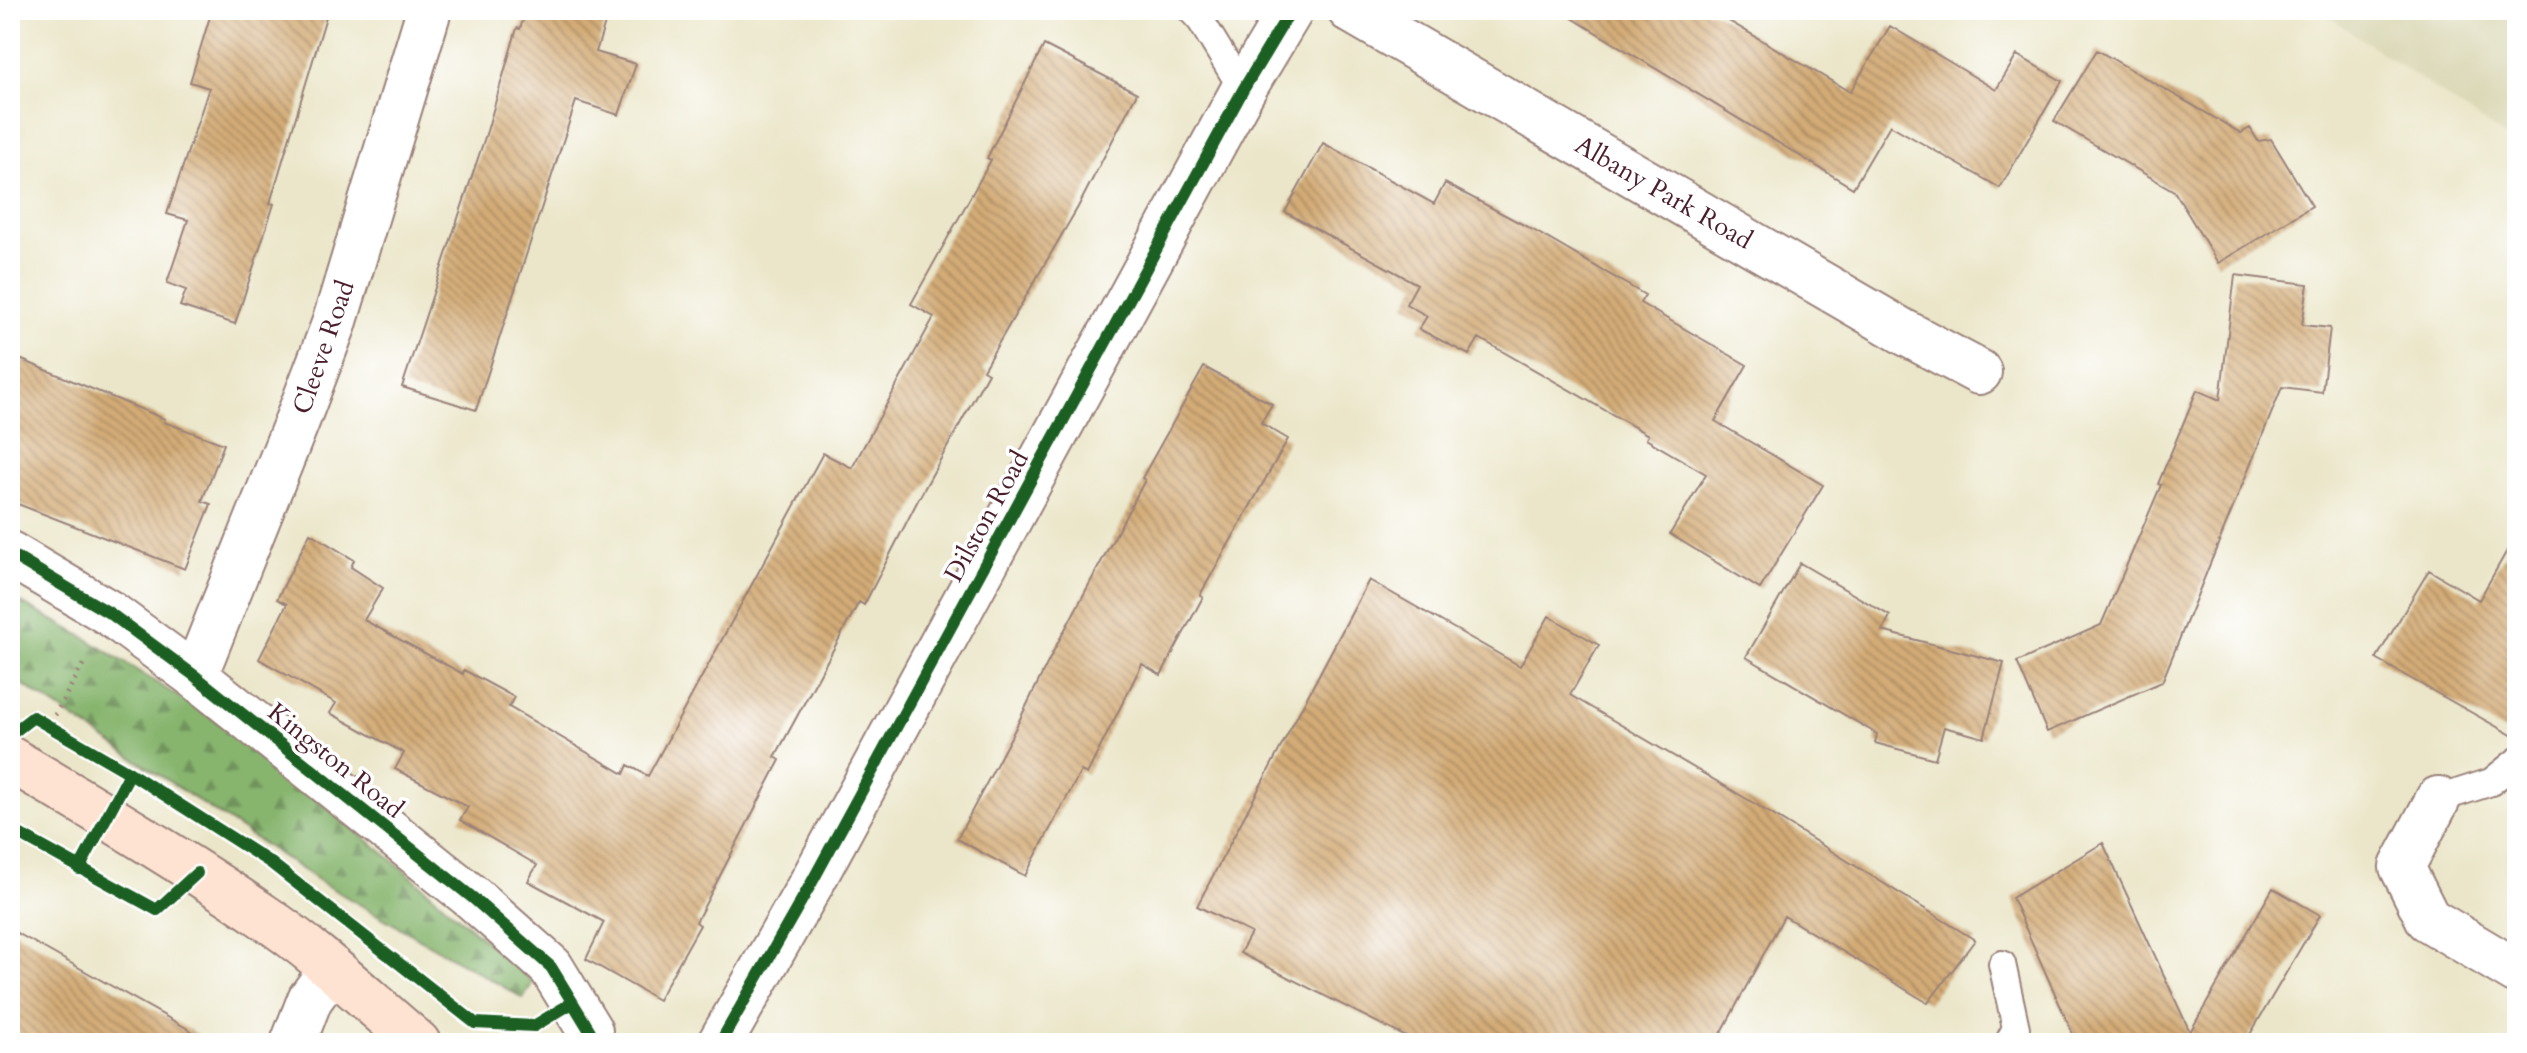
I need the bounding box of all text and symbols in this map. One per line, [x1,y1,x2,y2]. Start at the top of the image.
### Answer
street label: Albany Park Road [1568,127,1759,258]
street label: Cleeve Road [284,276,363,419]
street label: Dilston Road [936,444,1037,588]
street label: Kingston Road [260,695,411,826]

